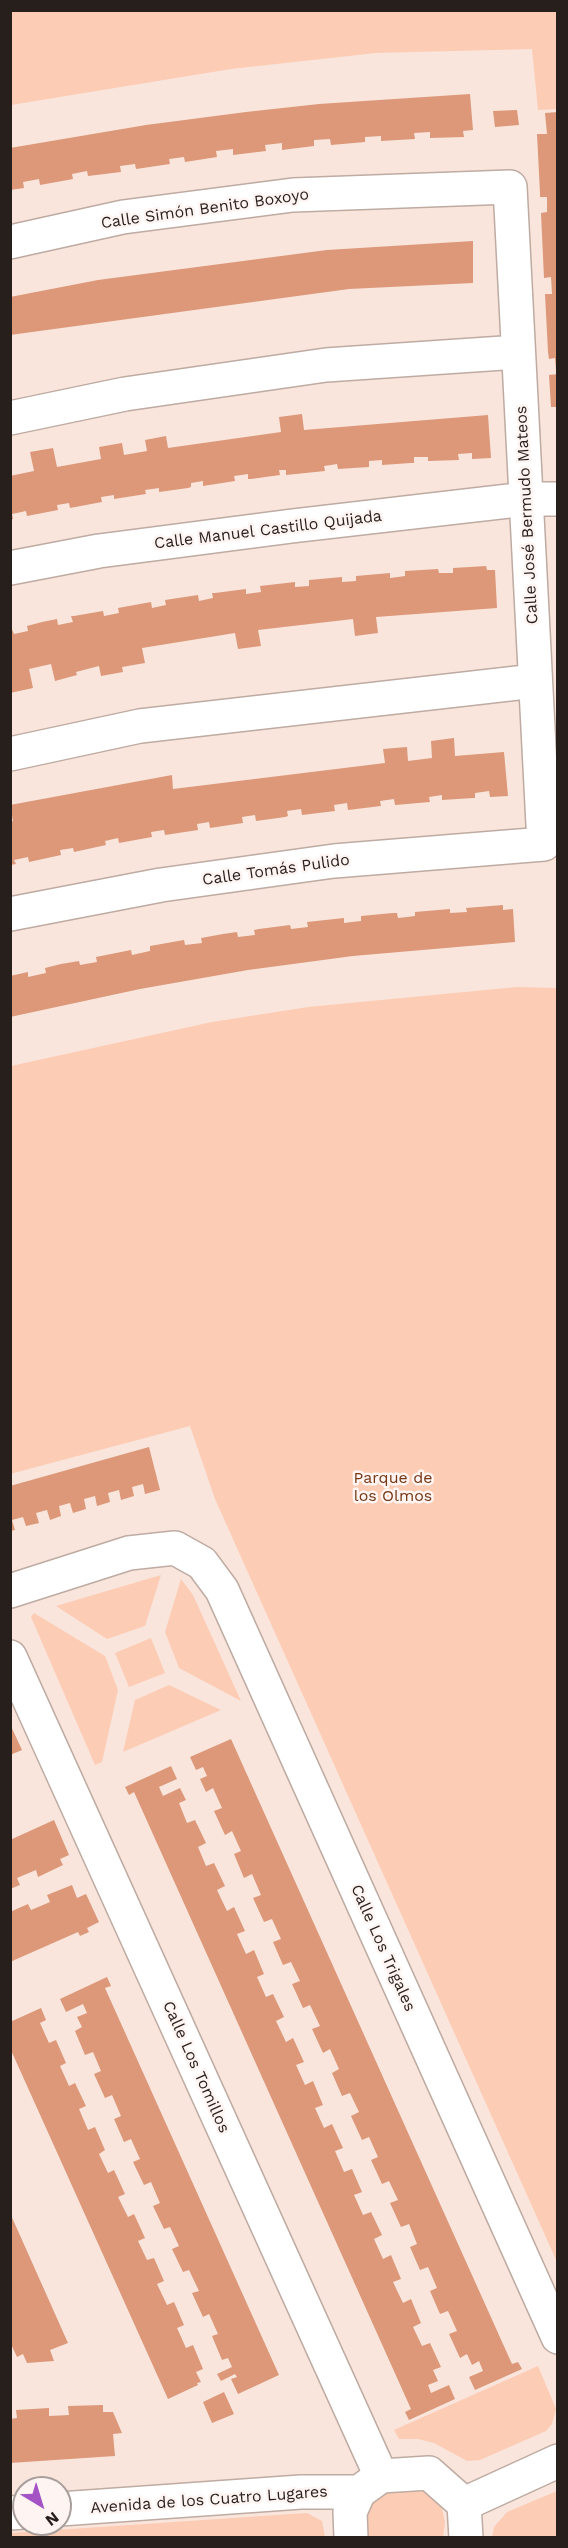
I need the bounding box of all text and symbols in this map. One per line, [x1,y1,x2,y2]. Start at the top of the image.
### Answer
street label: Calle Simón Benito Boxoyo [100,185,310,233]
street label: Calle José Bermudo Mateos [512,405,542,625]
street label: Calle Manuel Castillo Quijada [153,507,383,553]
street label: Calle Tomás Pulido [201,850,351,890]
park label: Parque de los Olmos [354,1468,432,1506]
street label: Calle Los Trigales [346,1882,420,2014]
street label: Calle Los Tomillos [158,1998,234,2136]
north arrow [12,2476,72,2536]
street label: Avenida de los Cuatro Lugares [90,2482,328,2518]
text: N [42,2508,63,2530]

